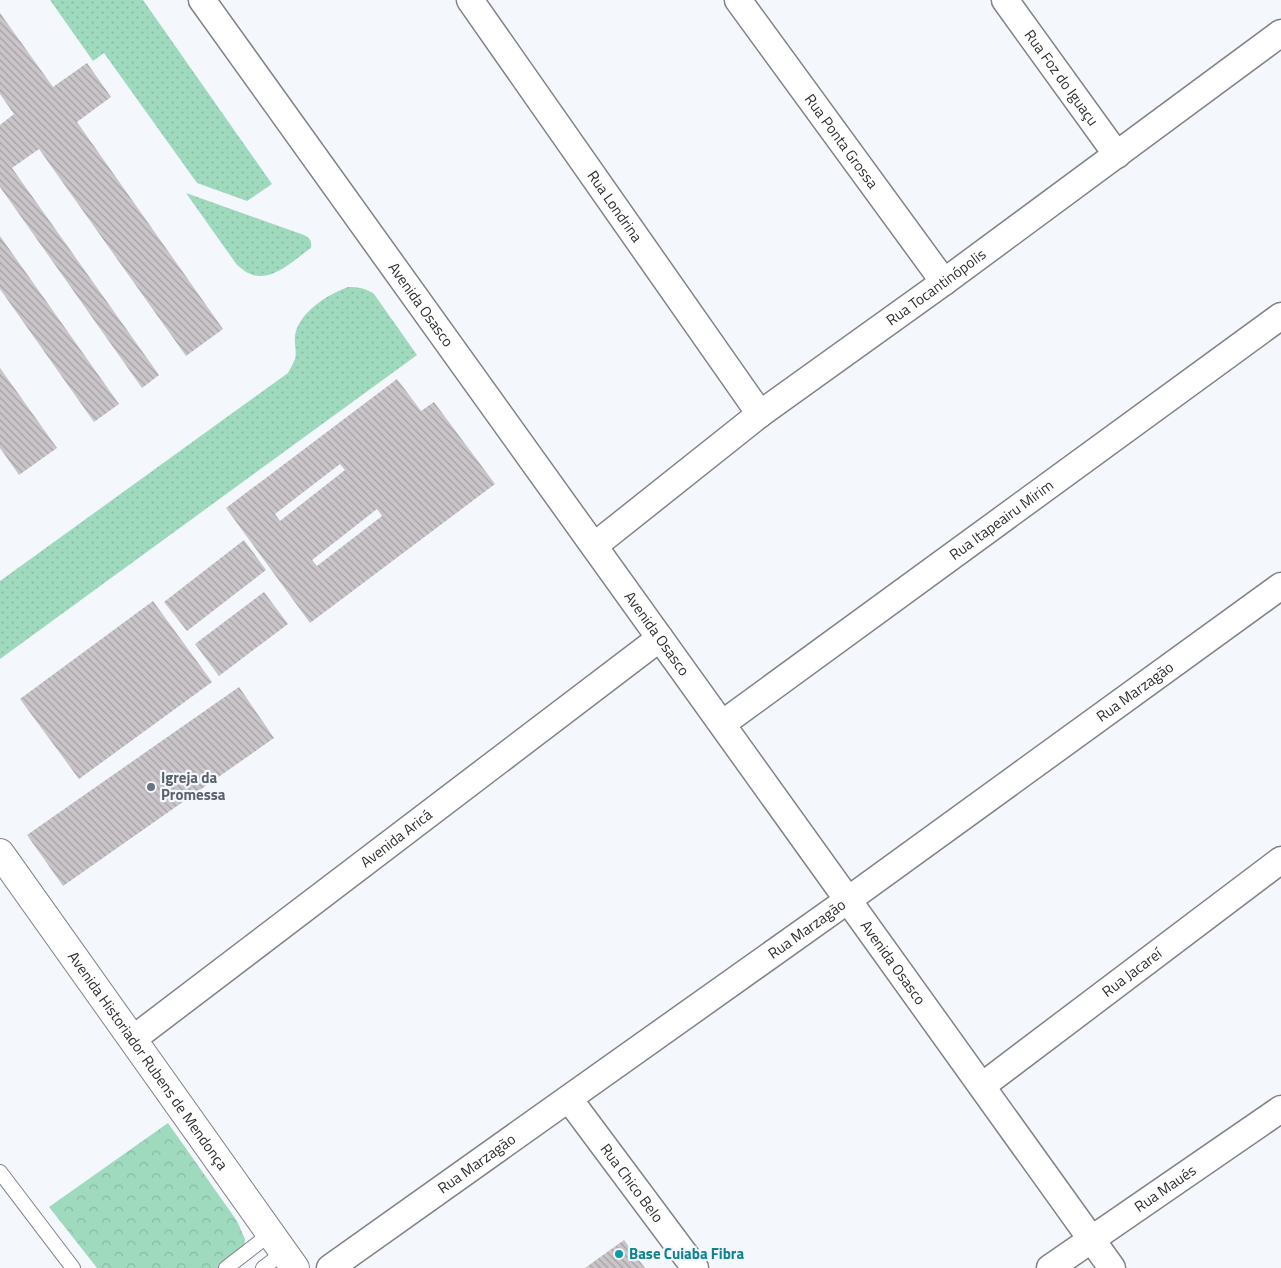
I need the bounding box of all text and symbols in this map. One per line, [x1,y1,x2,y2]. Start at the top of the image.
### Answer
street label: Rua Foz do Iguaçu [1019,25,1104,130]
street label: Rua Ponta Grossa [799,89,884,194]
street label: Rua Londrina [582,165,649,247]
street label: Rua Tocantinópolis [881,243,991,331]
street label: Avenida Osasco [383,257,459,351]
street label: Rua Itapeairu Mirim [944,474,1058,566]
street label: Avenida Osasco [619,586,696,680]
street label: Rua Marzagão [1091,655,1178,727]
place label: Igreja da Promessa [161,766,226,806]
marker: Igreja da Promessa [145,781,157,793]
street label: Avenida Aricá [355,803,437,873]
street label: Rua Marzagão [763,893,850,964]
street label: Avenida Osasco [855,915,932,1010]
street label: Rua Jacareí [1097,941,1168,1002]
street label: Avenida Historiador Rubens de Mendonça [62,947,234,1175]
street label: Rua Marzagão [433,1128,520,1199]
street label: Rua Chico Belo [595,1139,669,1227]
street label: Rua Maués [1129,1159,1201,1218]
place label: Base Cuiaba Fibra [629,1242,744,1265]
marker: Base Cuiaba Fibra [613,1248,625,1260]

